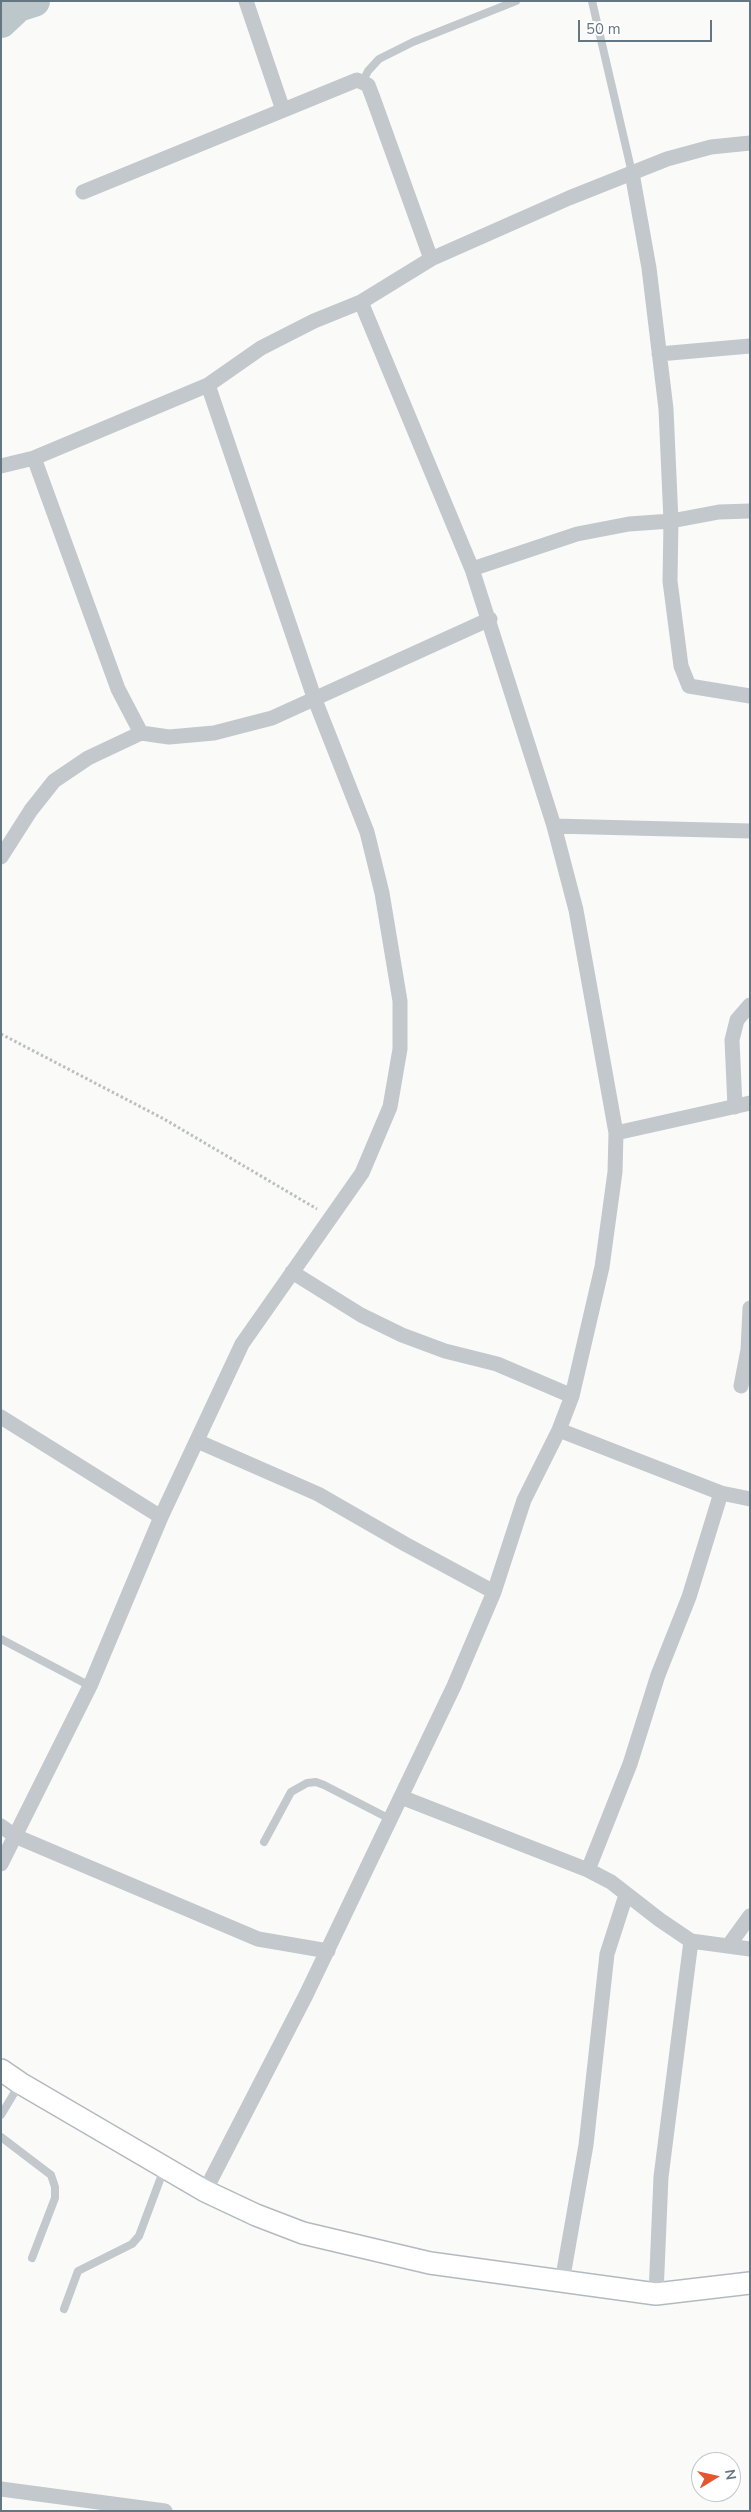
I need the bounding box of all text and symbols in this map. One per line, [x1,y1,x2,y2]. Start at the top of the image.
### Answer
scale bar [581,10,715,42]
text: 50 m [586,19,621,39]
north arrow [691,2452,741,2502]
text: N [720,2468,741,2481]

